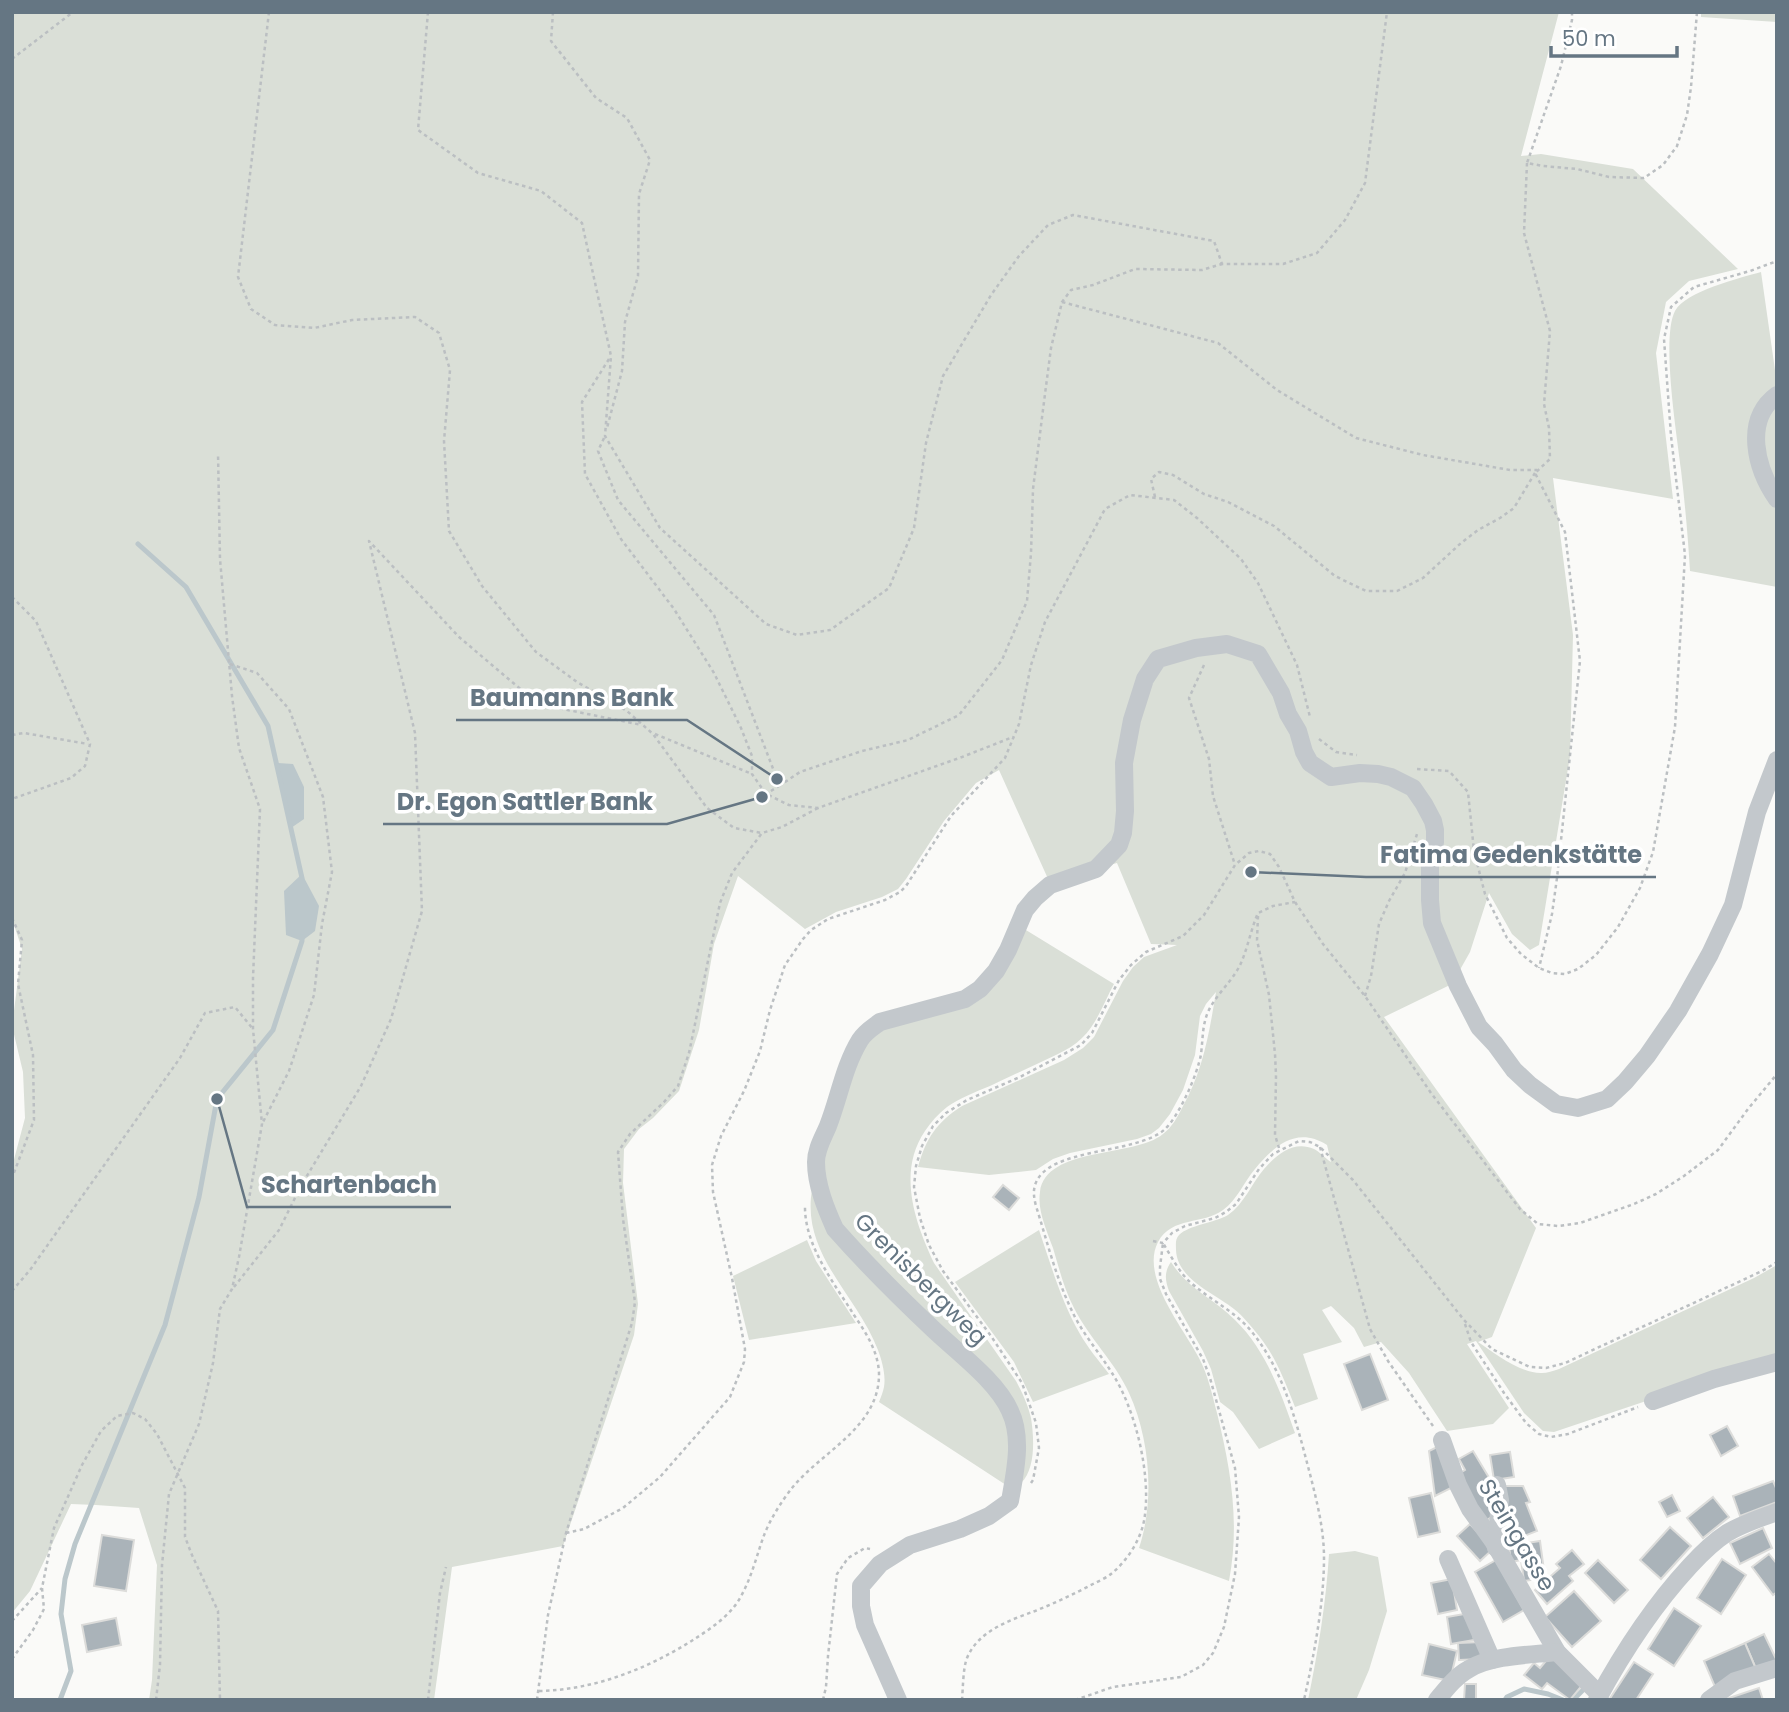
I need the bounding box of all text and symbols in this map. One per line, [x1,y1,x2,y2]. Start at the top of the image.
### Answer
scale bar [1551,14,1677,58]
text: 50 m [1562,24,1616,53]
callout: Baumanns Bank [456,675,687,720]
text: Baumanns Bank [470,681,674,714]
callout: Dr. Egon Sattler Bank [383,779,667,824]
text: Dr. Egon Sattler Bank [397,785,653,818]
callout: Fatima Gedenkstätte [1366,832,1656,877]
text: Fatima Gedenkstätte [1380,838,1642,871]
callout: Schartenbach [247,1162,451,1207]
text: Schartenbach [261,1168,437,1201]
street label: Grenisbergweg [848,1206,994,1352]
street label: Steingasse [1471,1473,1563,1597]

